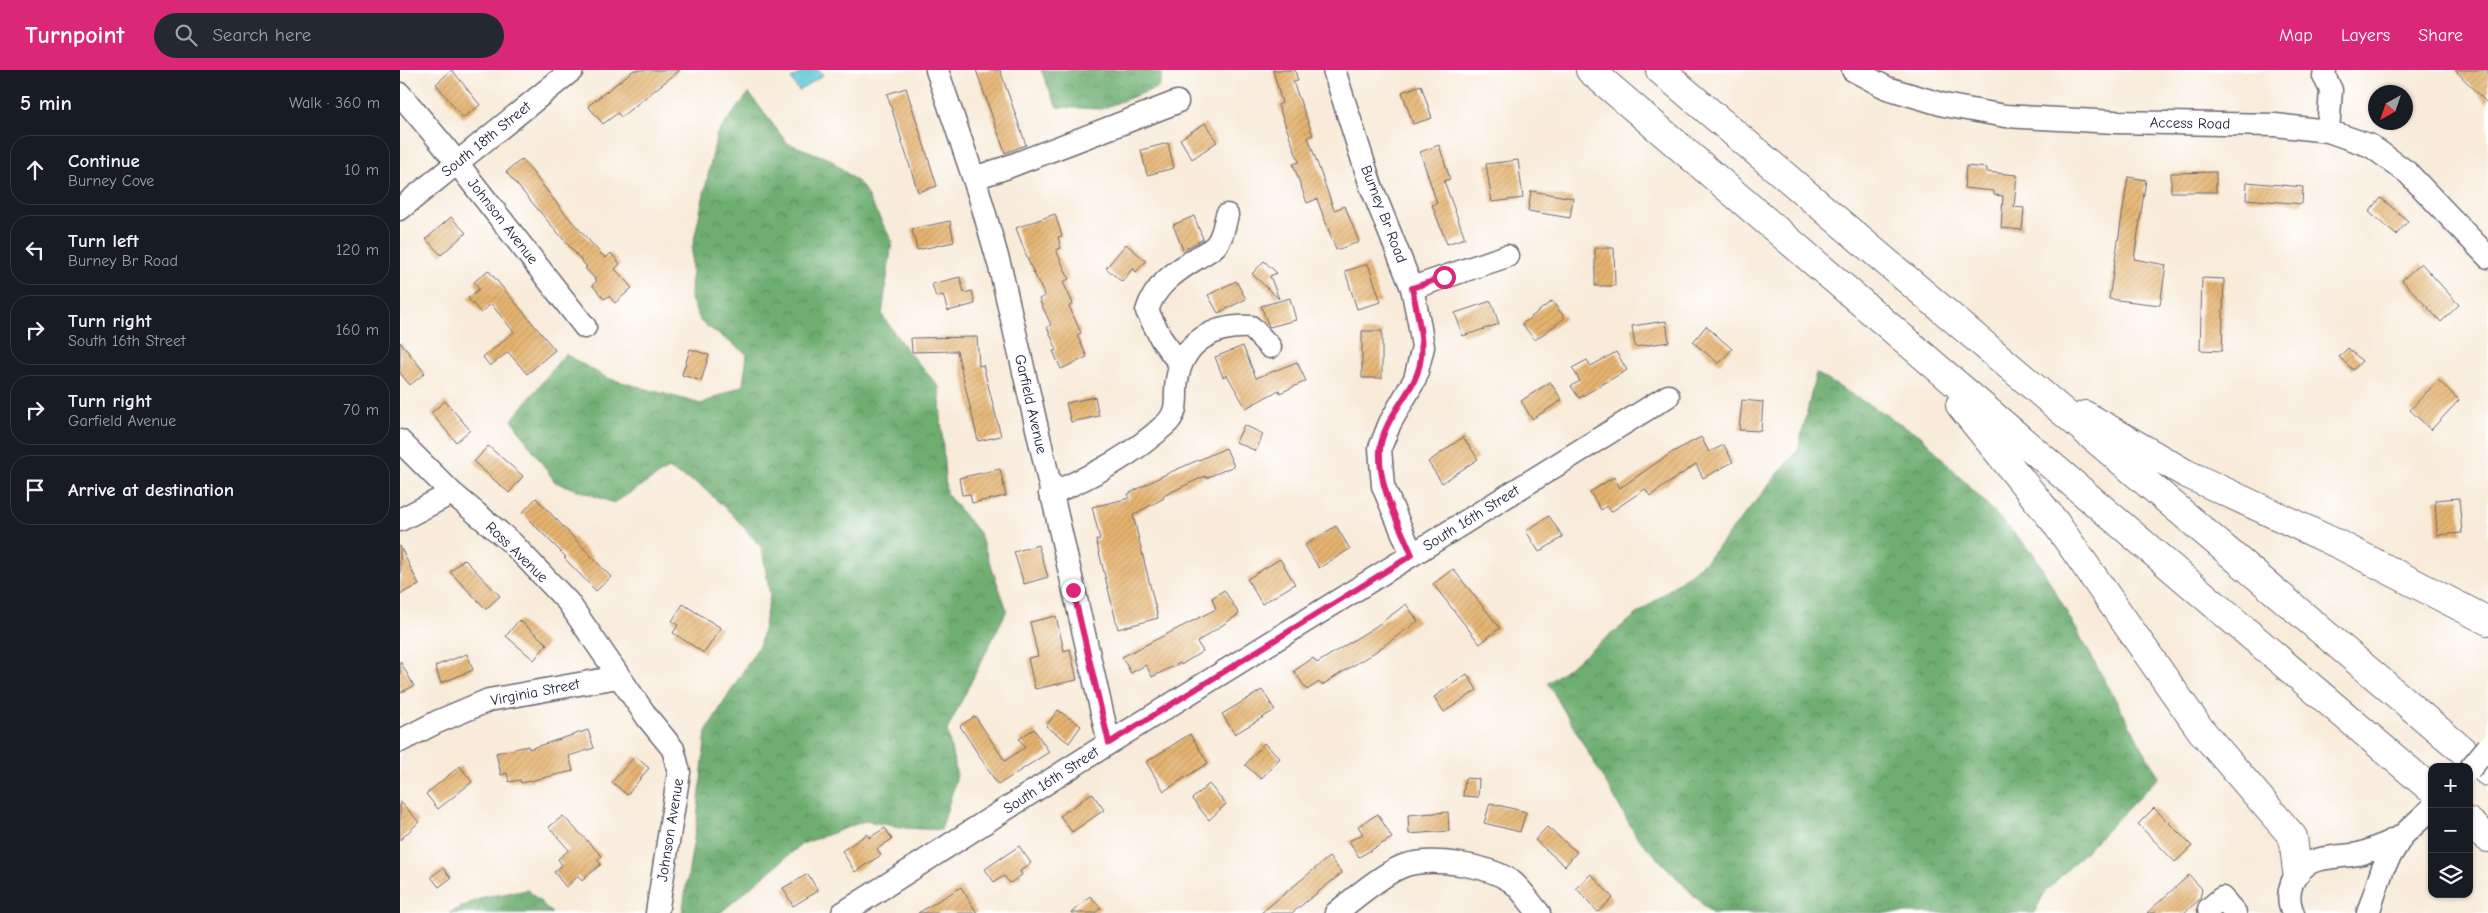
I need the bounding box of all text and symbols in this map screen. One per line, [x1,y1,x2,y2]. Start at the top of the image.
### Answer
search box [154,13,504,58]
text: Turnpoint [25,21,124,49]
icon: search [172,21,200,49]
text: Search here [212,24,311,46]
text: Map [2279,25,2313,46]
text: Layers [2341,25,2390,46]
text: Share [2418,25,2463,46]
north arrow [2368,85,2413,130]
text: 5 min [20,91,72,115]
text: Walk · 360 m [289,94,380,112]
street label: South 18th Street [438,97,535,181]
street label: Access Road [2150,113,2230,133]
text: Continue [68,150,140,172]
icon: ahead [21,156,49,184]
text: 10 m [344,161,379,179]
street label: Burney Br Road [1357,163,1411,265]
text: Burney Cove [68,172,154,190]
street label: Johnson Avenue [464,174,542,268]
text: Turn left [68,230,139,252]
icon: left [21,236,49,264]
text: 120 m [336,241,379,259]
text: Burney Br Road [68,252,178,270]
route start [1433,266,1456,289]
text: Turn right [68,310,152,332]
icon: right [21,316,49,344]
text: 160 m [336,321,379,339]
text: South 16th Street [68,332,186,350]
street label: Garfield Avenue [1011,353,1051,456]
text: Turn right [68,390,152,412]
icon: right [21,396,49,424]
text: 70 m [343,401,379,419]
text: Garfield Avenue [68,412,176,430]
icon: arrive [21,476,49,504]
text: Arrive at destination [68,479,234,501]
street label: South 16th Street [1420,481,1523,555]
street label: Ross Avenue [482,518,552,587]
route end [1062,579,1085,602]
street label: Virginia Street [489,674,582,709]
street label: South 16th Street [1000,742,1103,818]
map controls [2428,763,2473,898]
button: + [2428,763,2473,808]
street label: Johnson Avenue [653,777,687,883]
button: − [2428,808,2473,853]
button: layers [2428,853,2473,898]

